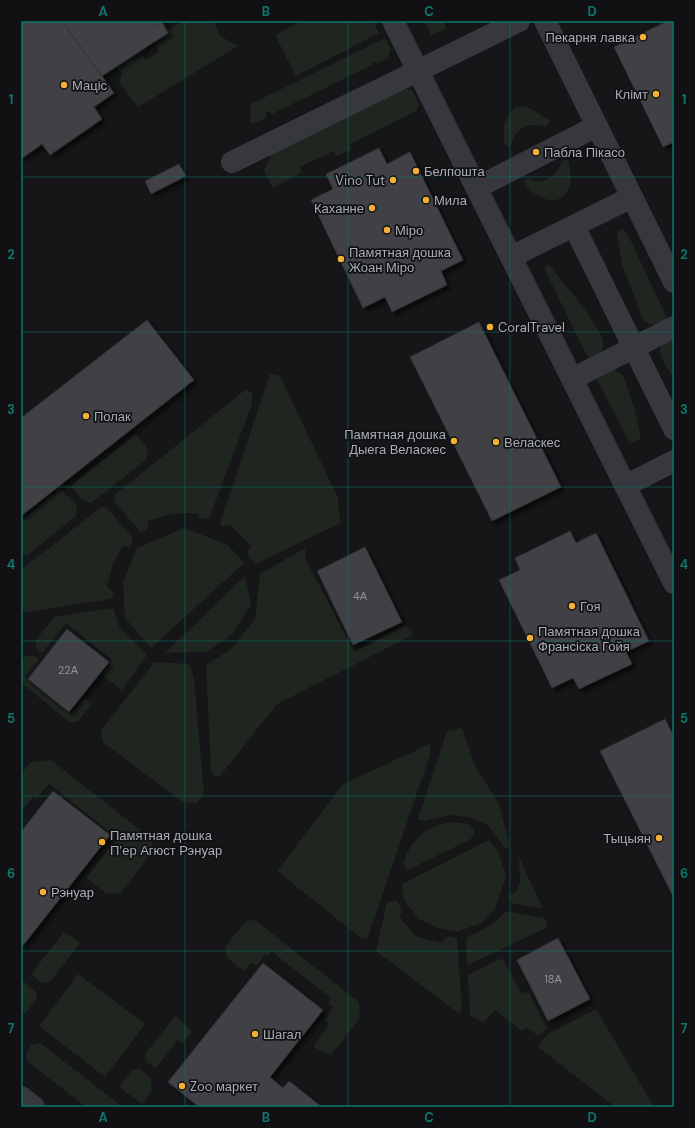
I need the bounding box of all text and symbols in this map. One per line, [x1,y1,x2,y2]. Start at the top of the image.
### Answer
text: A [98,3,108,20]
text: B [262,3,270,20]
text: C [424,3,434,20]
text: D [587,3,597,20]
place label: Пекарня лавка [545,29,636,46]
marker: Пекарня лавка [638,32,648,42]
place label: Маціс [72,77,108,94]
marker: Маціс [59,80,69,90]
place label: Клімт [615,86,648,103]
marker: Клімт [651,89,661,99]
text: 1 [9,91,13,108]
text: 1 [682,91,686,108]
place label: Пабла Пікасо [544,144,625,161]
marker: Пабла Пікасо [531,147,541,157]
place label: Белпошта [424,163,485,180]
marker: Белпошта [411,166,421,176]
place label: Vino Tut [335,172,385,189]
marker: Vino Tut [388,175,398,185]
place label: Мила [434,192,468,209]
marker: Мила [421,195,431,205]
place label: Каханне [314,200,364,217]
marker: Каханне [367,203,377,213]
place label: Міро [395,222,423,239]
marker: Міро [382,225,392,235]
place label: Памятная дошка Жоан Міро [349,244,452,276]
text: 2 [7,246,15,263]
text: 2 [680,246,688,263]
marker: Памятная дошка Жоан Міро [336,254,346,264]
place label: CoralTravel [498,319,565,336]
marker: CoralTravel [485,322,495,332]
text: 3 [7,401,15,418]
text: 3 [680,401,688,418]
place label: Полак [94,408,131,425]
marker: Полак [81,411,91,421]
place label: Памятная дошка Дыега Веласкес [344,426,447,458]
place label: Веласкес [504,434,561,451]
marker: Памятная дошка Дыега Веласкес [449,436,459,446]
marker: Веласкес [491,437,501,447]
text: 4 [7,556,15,573]
text: 4 [680,556,688,573]
house number: 4А [353,589,368,603]
place label: Гоя [580,598,600,615]
marker: Гоя [567,601,577,611]
place label: Памятная дошка Франсіска Гойя [538,623,641,655]
marker: Памятная дошка Франсіска Гойя [525,633,535,643]
house number: 22А [58,663,79,677]
text: 5 [7,710,15,727]
text: 5 [680,710,688,727]
place label: Памятная дошка Пʼер Агюст Рэнуар [110,827,222,859]
place label: Тыцыян [603,830,651,847]
marker: Тыцыян [654,833,664,843]
marker: Памятная дошка Пʼер Агюст Рэнуар [97,837,107,847]
text: 6 [7,865,15,882]
text: 6 [680,865,688,882]
place label: Рэнуар [51,884,94,901]
marker: Рэнуар [38,887,48,897]
house number: 18А [544,972,562,986]
text: 7 [8,1020,15,1037]
text: 7 [681,1020,688,1037]
place label: Шагал [263,1026,301,1043]
marker: Шагал [250,1029,260,1039]
place label: Zoo маркет [190,1078,258,1095]
marker: Zoo маркет [177,1081,187,1091]
text: A [98,1109,108,1126]
text: B [262,1109,270,1126]
text: C [424,1109,434,1126]
text: D [587,1109,597,1126]

